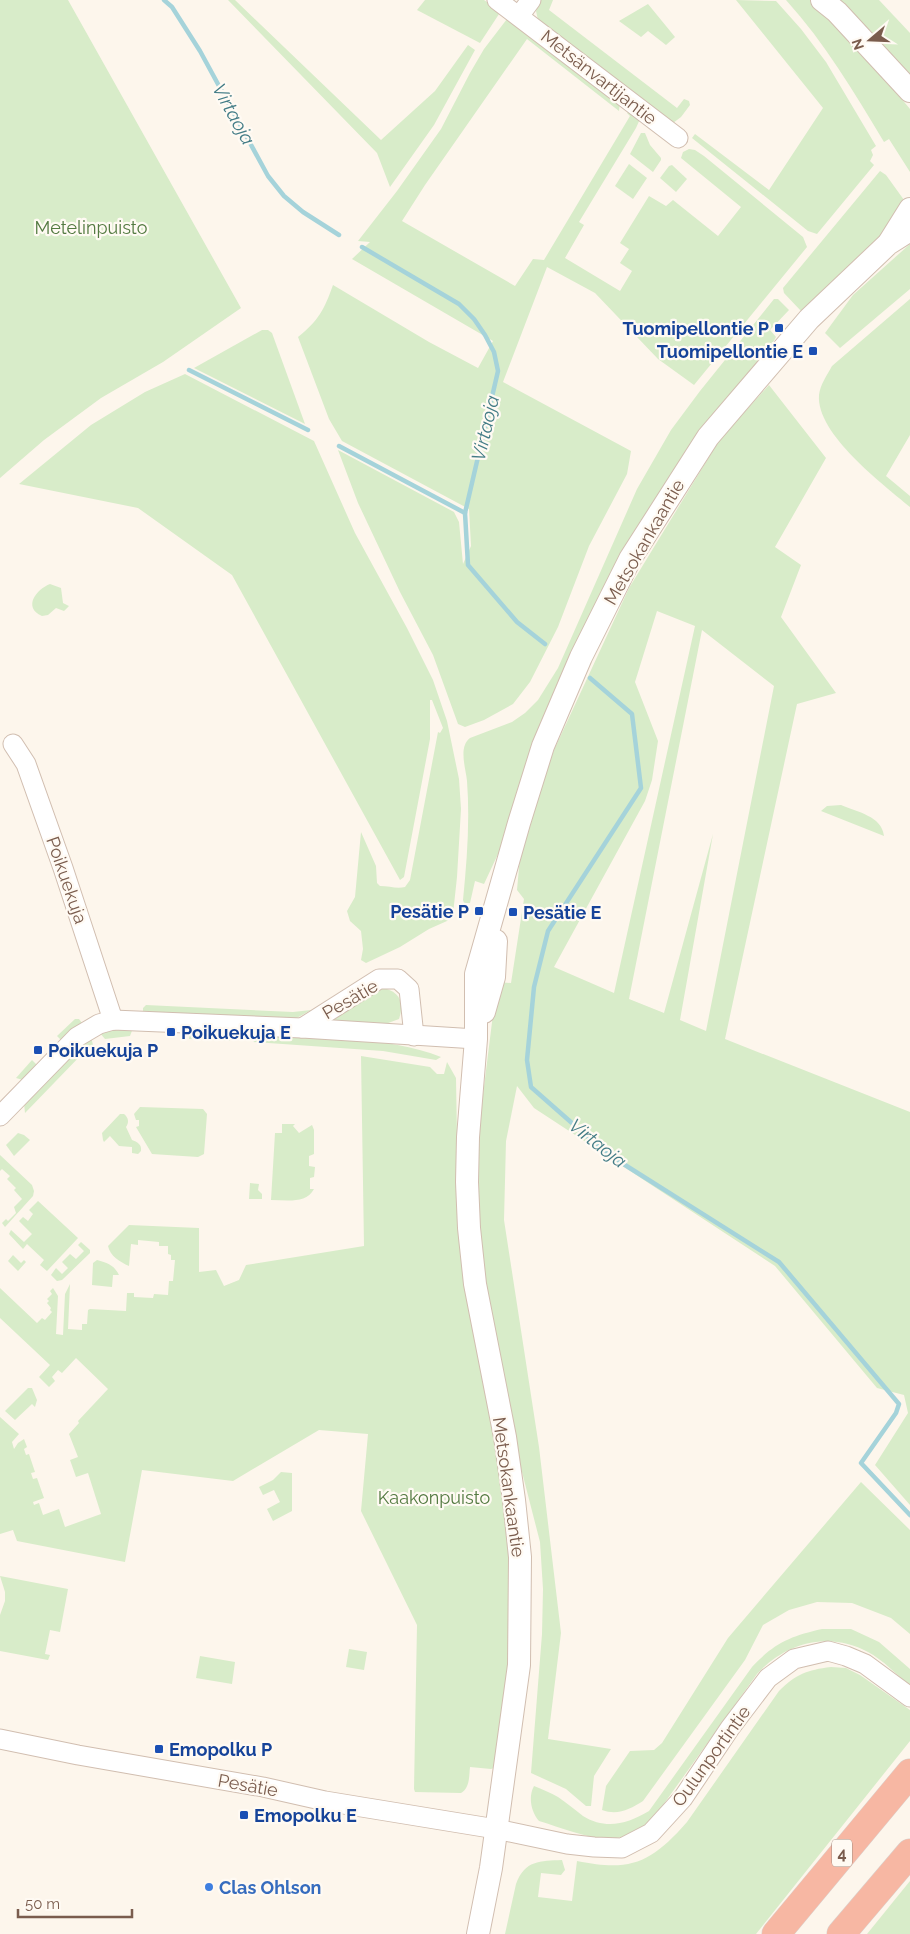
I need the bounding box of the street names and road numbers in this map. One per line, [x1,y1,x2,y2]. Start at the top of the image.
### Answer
street label: Metsänvartijantie [537,25,661,129]
street label: Metsokankaantie [600,475,689,608]
street label: Poikuekuja [42,834,92,926]
street label: Pesätie [319,975,382,1023]
street label: Metsokankaantie [489,1416,529,1559]
street label: Oulunportintie [667,1701,755,1810]
street label: Pesätie [216,1769,280,1801]
road number: 4 [832,1840,852,1866]

